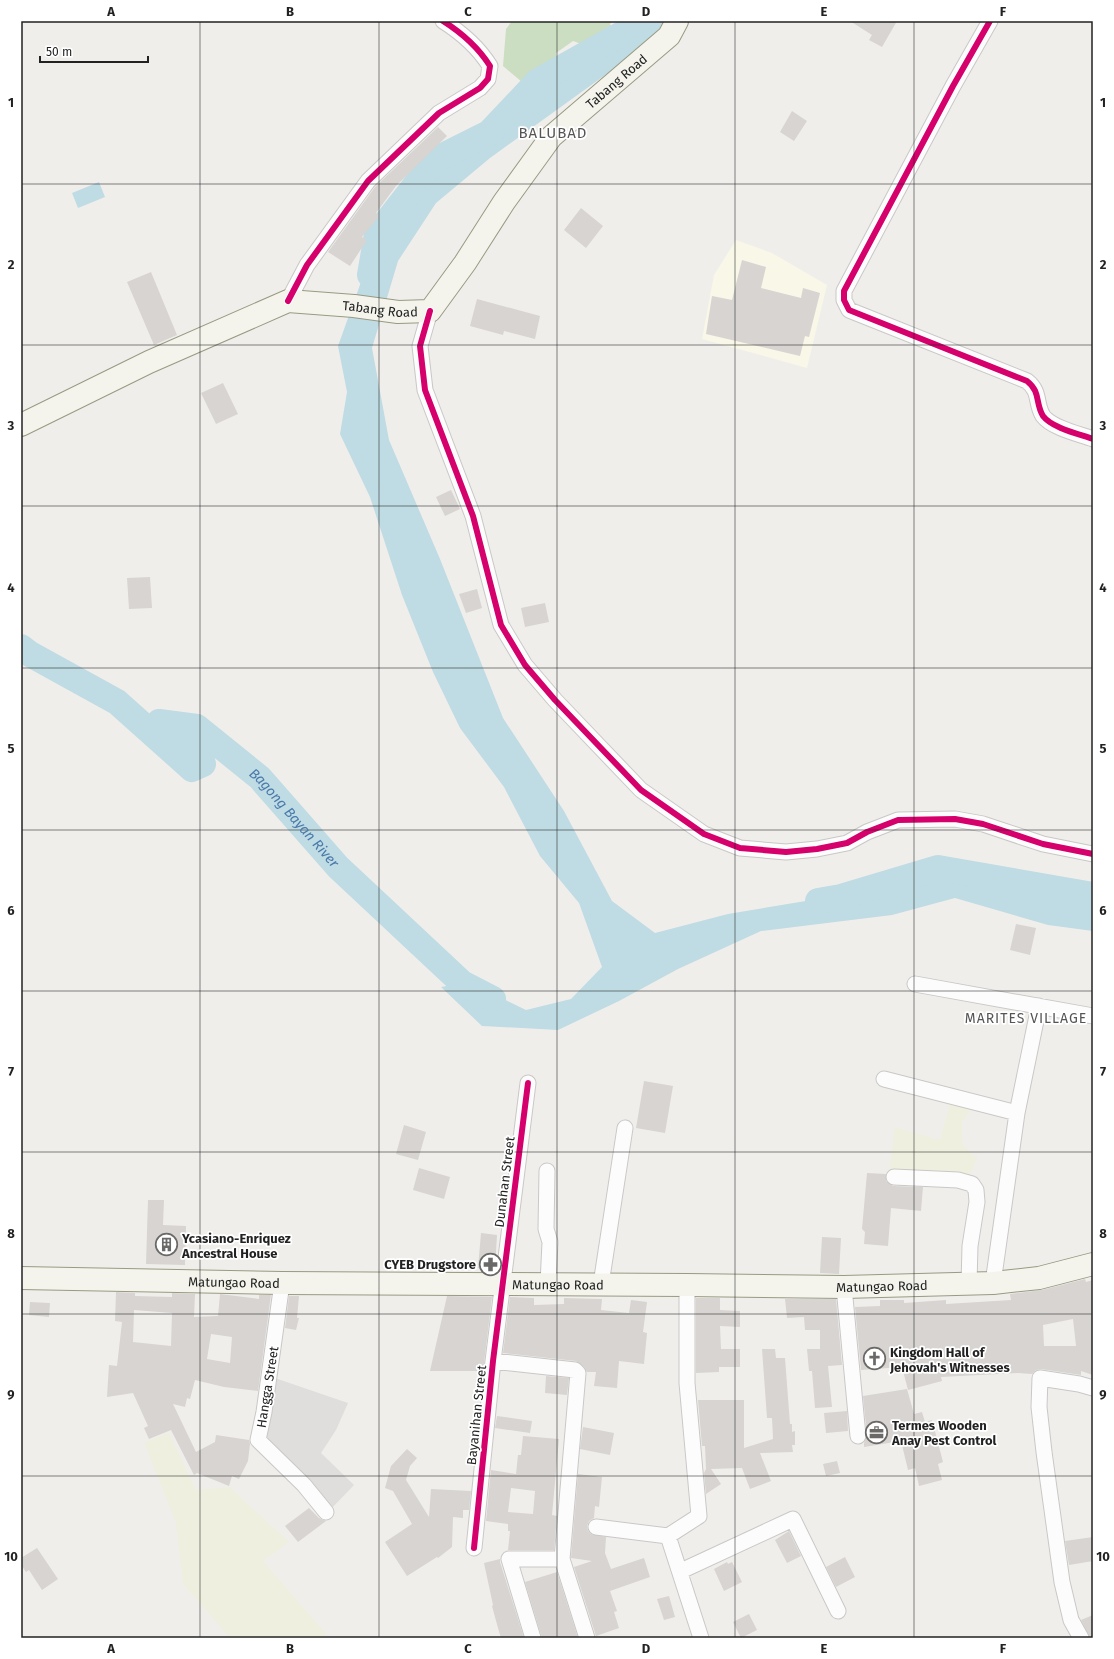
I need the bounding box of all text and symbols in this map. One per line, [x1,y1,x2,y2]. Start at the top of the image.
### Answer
text: A [106,4,115,19]
text: B [286,4,294,19]
text: C [464,4,472,19]
text: D [642,4,651,19]
text: E [821,4,828,19]
text: F [1000,4,1007,19]
scale bar [40,38,148,64]
text: 50 m [46,45,72,59]
street label: Tabang Road [583,51,650,112]
text: 1 [8,95,14,110]
text: 1 [1100,95,1106,110]
district label: BALUBAD [519,124,587,142]
text: 2 [8,257,15,272]
text: 2 [1100,257,1107,272]
street label: Tabang Road [342,298,418,320]
text: 3 [7,418,15,433]
text: 3 [1099,418,1107,433]
text: 4 [7,580,15,595]
text: 4 [1099,580,1107,595]
text: 5 [8,741,15,756]
text: 5 [1100,741,1107,756]
water label: Bagong Bayan River [246,765,343,872]
text: 6 [7,903,15,918]
text: 6 [1099,903,1107,918]
district label: MARITES VILLAGE [965,1010,1087,1027]
text: 7 [8,1064,14,1079]
text: 7 [1100,1064,1106,1079]
street label: Dunahan Street [491,1135,518,1228]
text: 8 [7,1226,15,1241]
text: 8 [1099,1226,1107,1241]
place label: Ycasiano-Enriquez Ancestral House [181,1231,291,1261]
building icon: Ycasiano-Enriquez Ancestral House [153,1232,179,1258]
pharmacy icon: CYEB Drugstore [478,1251,504,1277]
place label: CYEB Drugstore [384,1257,476,1272]
street label: Matungao Road [188,1274,280,1291]
street label: Matungao Road [512,1277,604,1293]
street label: Matungao Road [836,1278,928,1295]
street label: Hangga Street [254,1345,281,1429]
place label: Kingdom Hall of Jehovah's Witnesses [889,1345,1011,1375]
church icon: Kingdom Hall of Jehovah's Witnesses [861,1346,887,1372]
street label: Bayanihan Street [464,1364,489,1466]
text: 9 [7,1387,15,1402]
text: 9 [1099,1387,1107,1402]
place label: Termes Wooden Anay Pest Control [891,1418,997,1448]
office icon: Termes Wooden Anay Pest Control [864,1419,890,1445]
text: 10 [4,1549,18,1564]
text: 10 [1096,1549,1110,1564]
text: A [106,1641,115,1656]
text: B [286,1641,294,1656]
text: C [464,1641,472,1656]
text: D [642,1641,651,1656]
text: E [821,1641,828,1656]
text: F [1000,1641,1007,1656]

